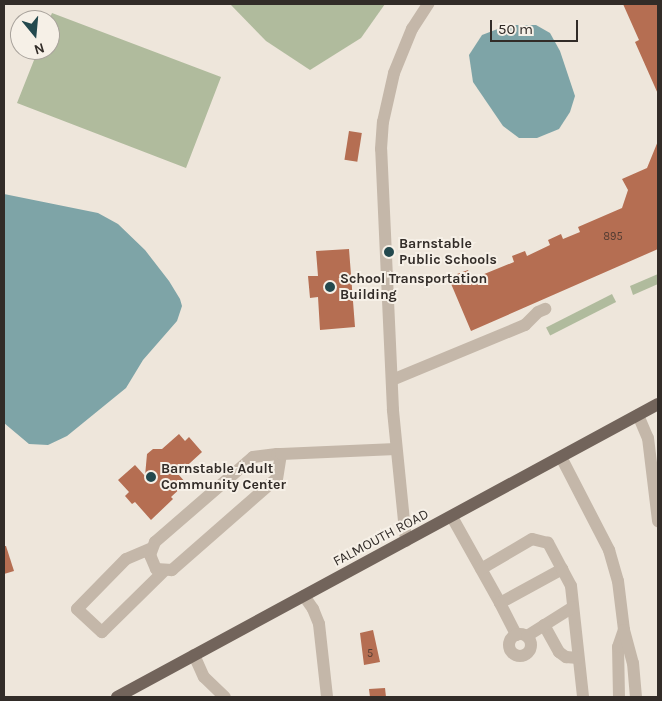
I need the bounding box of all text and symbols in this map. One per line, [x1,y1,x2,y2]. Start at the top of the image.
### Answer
north arrow [10,10,60,60]
scale bar [492,10,580,42]
text: 50 m [498,20,533,38]
text: N [32,39,47,58]
house number: 895 [603,230,623,244]
place label: Barnstable Public Schools [399,236,497,268]
marker: Barnstable Public Schools [383,246,395,258]
place label: School Transportation Building [340,271,487,304]
marker: School Transportation Building [324,281,336,293]
place label: Barnstable Adult Community Center [161,461,286,494]
marker: Barnstable Adult Community Center [145,471,157,483]
street label: FALMOUTH ROAD [330,506,432,570]
house number: 5 [367,647,373,661]

